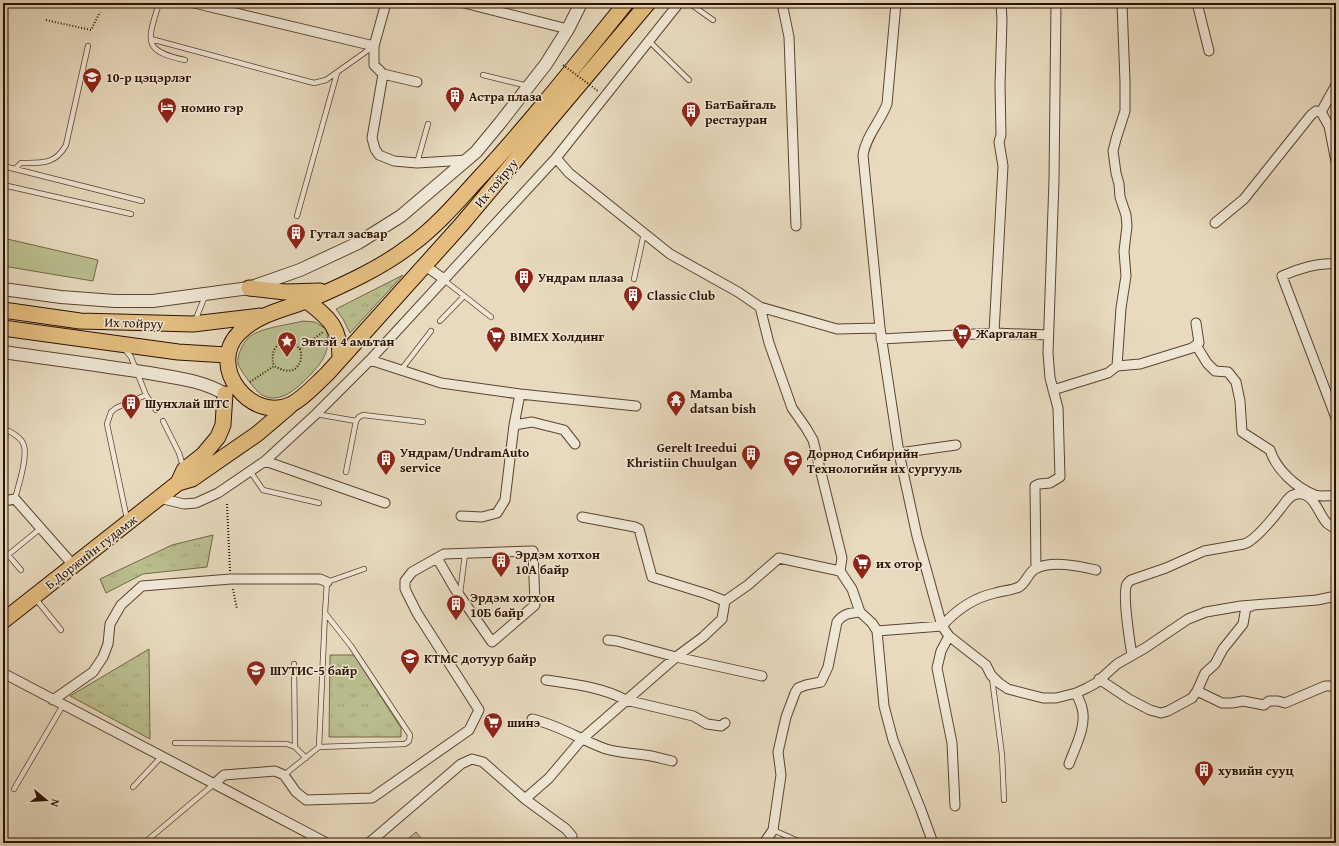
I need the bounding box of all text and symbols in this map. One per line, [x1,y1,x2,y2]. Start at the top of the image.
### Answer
school or university icon: 10-р цэцэрлэг [81,66,103,94]
place label: 10-р цэцэрлэг [106,68,191,87]
building icon: Астра плаза [444,85,466,113]
place label: Астра плаза [469,87,542,106]
place label: БатБайгаль рестауран [705,95,777,129]
hotel icon: номио гэр [156,96,178,124]
place label: номио гэр [181,98,244,117]
building icon: БатБайгаль рестауран [680,100,702,128]
street label: Их тойруу [470,154,523,212]
building icon: Гутал засвар [285,222,307,250]
place label: Гутал засвар [310,224,388,243]
building icon: Ундрам плаза [513,266,535,294]
place label: Ундрам плаза [538,268,624,287]
building icon: Classic Club [622,284,644,312]
place label: Classic Club [647,286,715,305]
street label: Их тойруу [104,312,164,334]
supermarket icon: Жаргалан [951,322,973,350]
place label: Жаргалан [975,324,1037,343]
supermarket icon: BIMEX Холдинг [485,325,507,353]
place label: BIMEX Холдинг [510,327,605,346]
place icon: Эвтэй 4 амьтан [276,330,298,358]
place label: Эвтэй 4 амьтан [301,332,394,351]
place label: Mamba datsan bish [690,384,757,418]
temple icon: Mamba datsan bish [665,389,687,417]
building icon: Шунхлай ШТС [120,392,142,420]
place label: Шунхлай ШТС [145,394,230,413]
place label: Gerelt Ireedui Khristiin Chuulgan [627,438,737,472]
place label: Ундрам/UndramAuto service [400,443,529,477]
building icon: Gerelt Ireedui Khristiin Chuulgan [740,443,762,471]
place label: Дорнод Сибирийн Технологийн их сургууль [806,444,963,478]
building icon: Ундрам/UndramAuto service [375,448,397,476]
school or university icon: Дорнод Сибирийн Технологийн их сургууль [782,449,804,477]
street label: Б.Доржийн гудамж [41,510,141,594]
place label: Эрдэм хотхон 10А байр [515,545,600,579]
building icon: Эрдэм хотхон 10А байр [490,550,512,578]
supermarket icon: их отор [851,552,873,580]
place label: их отор [876,554,923,573]
place label: Эрдэм хотхон 10Б байр [470,588,555,622]
building icon: Эрдэм хотхон 10Б байр [445,593,467,621]
school or university icon: KTMC дотуур байр [399,647,421,675]
place label: KTMC дотуур байр [424,649,537,668]
school or university icon: ШУТИС-5 байр [245,659,267,687]
place label: ШУТИС-5 байр [270,661,358,680]
supermarket icon: шинэ [482,711,504,739]
place label: шинэ [507,713,540,732]
building icon: хувийн сууц [1193,759,1215,787]
place label: хувийн сууц [1218,761,1294,780]
north arrow [26,780,66,820]
text: N [47,797,64,810]

